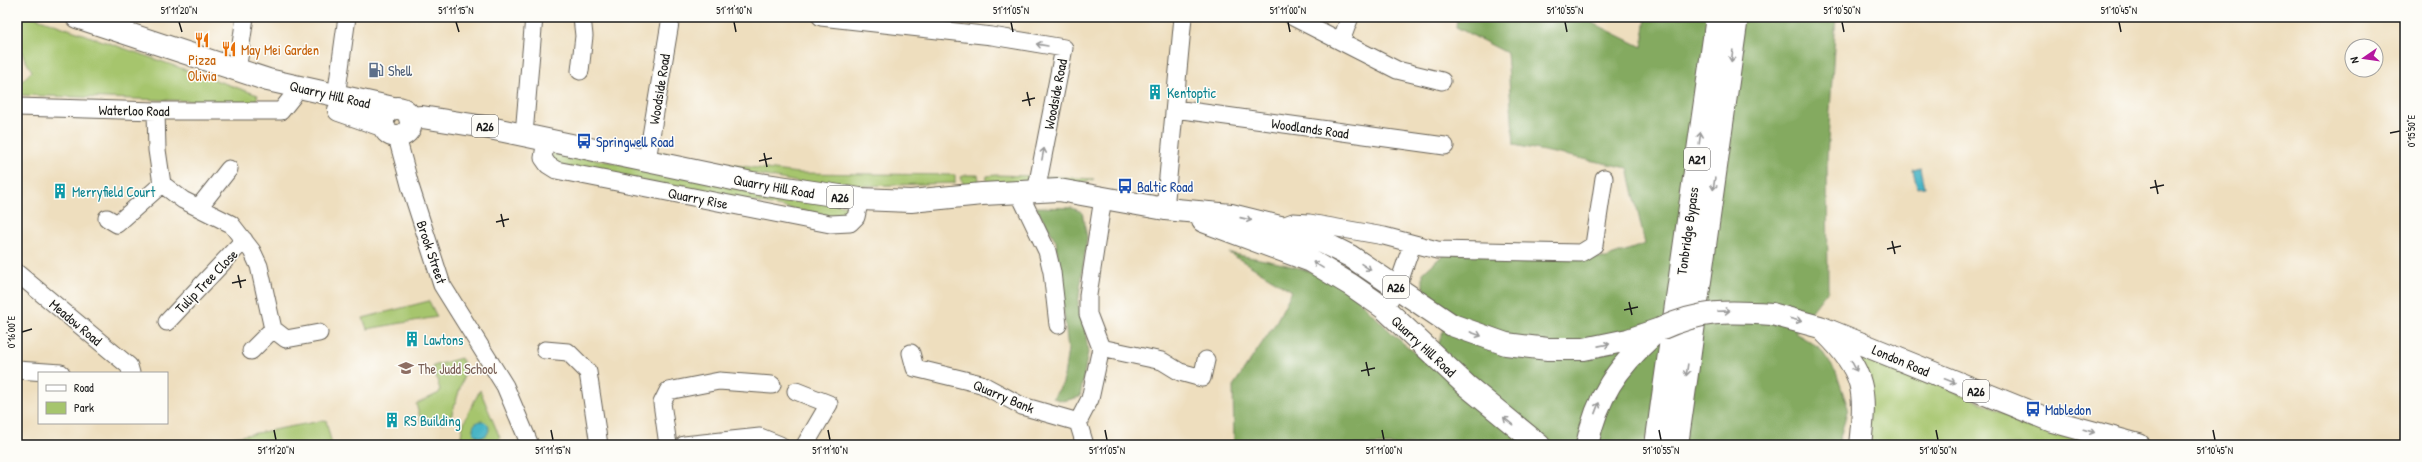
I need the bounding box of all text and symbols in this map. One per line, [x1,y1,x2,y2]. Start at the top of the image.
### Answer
text: 51°11'20"N [161,4,197,17]
text: 51°11'15"N [438,4,474,17]
text: 51°11'10"N [716,4,752,17]
text: 51°11'05"N [993,4,1029,17]
text: 51°11'00"N [1270,4,1306,17]
text: 51°10'55"N [1547,4,1583,17]
text: 51°10'50"N [1824,4,1861,17]
text: 51°10'45"N [2101,4,2137,17]
restaurant icon: Pizza Olivia [193,31,211,49]
north arrow [2344,38,2384,78]
restaurant icon: May Mei Garden [220,40,238,58]
place label: May Mei Garden [241,40,319,60]
one-way arrow [1036,40,1049,48]
one-way arrow [1728,49,1736,62]
place label: Pizza Olivia [188,50,217,85]
street label: Woodside Road [644,52,674,126]
text: N [2347,56,2362,65]
street label: Woodside Road [1039,57,1071,131]
fuel station icon: Shell [367,61,385,79]
place label: Shell [388,61,413,80]
street label: Quarry Hill Road [288,76,373,114]
building icon: Kentoptic [1146,83,1164,101]
place label: Kentoptic [1167,83,1217,103]
street label: Waterloo Road [98,100,170,120]
street label: Woodlands Road [1270,113,1350,143]
text: 0°15'50"E [2405,114,2418,147]
road number: A26 [472,115,498,137]
bus stop icon: Springwell Road [575,132,593,150]
place label: Springwell Road [596,132,674,152]
one-way arrow [1696,132,1704,145]
one-way arrow [1039,148,1047,161]
road number: A21 [1684,148,1710,170]
street label: Quarry Hill Road [732,170,817,204]
bus stop icon: Baltic Road [1116,177,1134,195]
place label: Baltic Road [1137,177,1193,196]
one-way arrow [1710,177,1718,190]
building icon: Merryfield Court [51,182,69,200]
place label: Merryfield Court [72,182,155,202]
street label: Quarry Rise [666,183,730,214]
road number: A26 [827,186,853,208]
street label: Tonbridge Bypass [1671,186,1704,276]
one-way arrow [1239,215,1252,223]
street label: Brook Street [412,218,452,286]
street label: Tulip Tree Close [171,244,243,318]
one-way arrow [1312,260,1324,268]
one-way arrow [1360,263,1371,271]
road number: A26 [1383,276,1409,298]
street label: Meadow Road [46,294,107,350]
one-way arrow [1717,308,1730,315]
street label: Quarry Hill Road [1387,311,1461,382]
text: 0°16'00"E [5,315,18,348]
one-way arrow [1789,317,1802,324]
building icon: Lawtons [403,330,421,348]
place label: Lawtons [424,330,463,349]
one-way arrow [1470,330,1482,338]
street label: London Road [1869,339,1933,381]
one-way arrow [1597,340,1610,348]
school or university icon: The Judd School [397,359,415,377]
place label: The Judd School [418,359,497,378]
one-way arrow [1851,360,1858,372]
one-way arrow [1684,363,1691,376]
legend [38,372,168,424]
street label: Quarry Bank [970,375,1038,418]
one-way arrow [1944,377,1956,385]
text: Road [74,379,94,396]
road number: A26 [1963,380,1989,402]
text: Park [74,399,94,416]
bus stop icon: Mabledon [2024,400,2042,418]
place label: Mabledon [2045,400,2091,419]
one-way arrow [1594,402,1602,414]
building icon: RS Building [383,411,401,429]
place label: RS Building [404,411,461,431]
one-way arrow [1503,417,1514,426]
one-way arrow [2082,428,2095,435]
text: 51°11'20"N [258,444,294,457]
text: 51°11'15"N [535,444,571,457]
text: 51°11'10"N [812,444,848,457]
text: 51°11'05"N [1089,444,1125,457]
text: 51°11'00"N [1366,444,1402,457]
text: 51°10'55"N [1643,444,1679,457]
text: 51°10'50"N [1920,444,1957,457]
text: 51°10'45"N [2197,444,2233,457]

